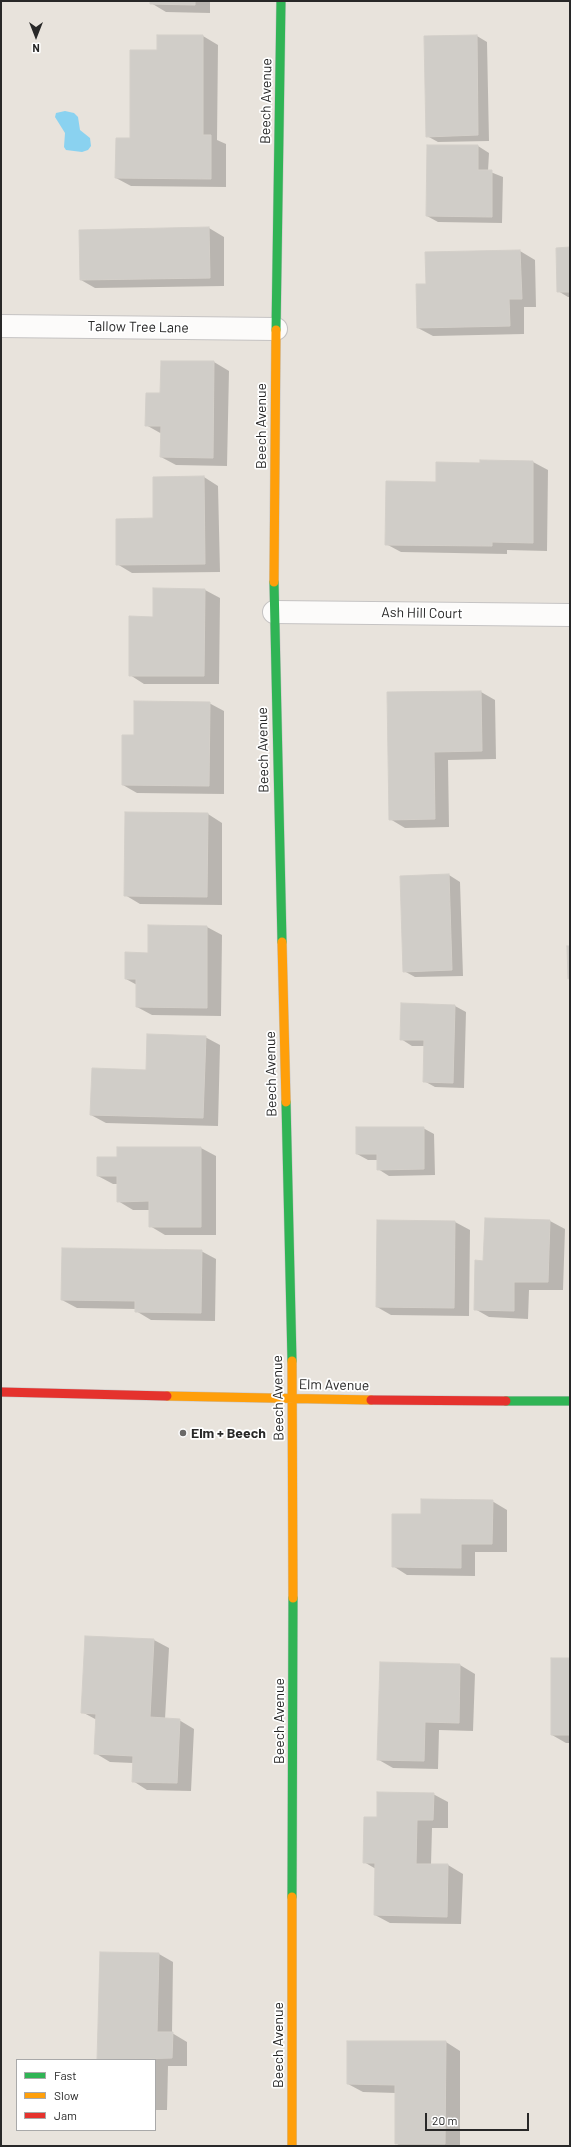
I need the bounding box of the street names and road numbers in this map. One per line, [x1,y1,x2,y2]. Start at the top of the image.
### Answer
street label: Beech Avenue [257,58,275,144]
street label: Tallow Tree Lane [87,318,189,336]
street label: Beech Avenue [253,383,269,469]
street label: Ash Hill Court [381,604,463,622]
street label: Beech Avenue [254,707,272,793]
street label: Beech Avenue [262,1031,280,1117]
street label: Beech Avenue [269,1355,287,1441]
street label: Elm Avenue [299,1376,369,1394]
street label: Beech Avenue [271,1678,287,1764]
street label: Beech Avenue [270,2002,286,2088]

